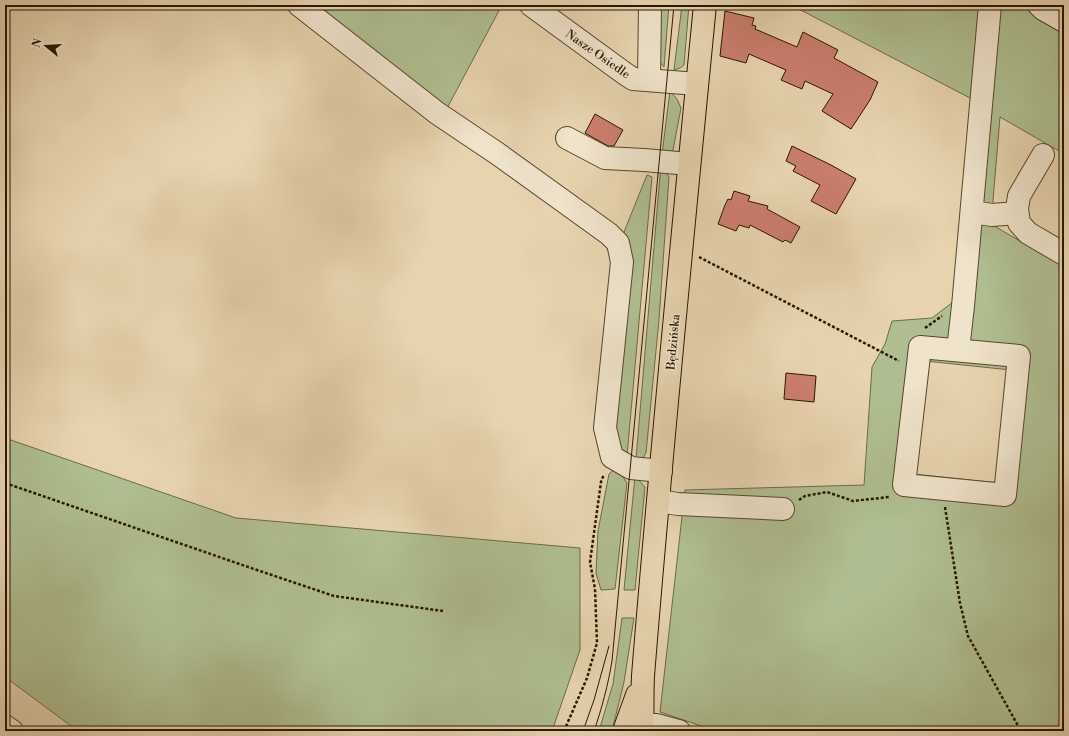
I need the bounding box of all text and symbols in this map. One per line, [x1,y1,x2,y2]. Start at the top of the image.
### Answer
north arrow [26,26,66,66]
street label: Nasze Osiedle [563,27,633,82]
text: N [29,37,46,50]
street label: Będzińska [663,312,683,372]

